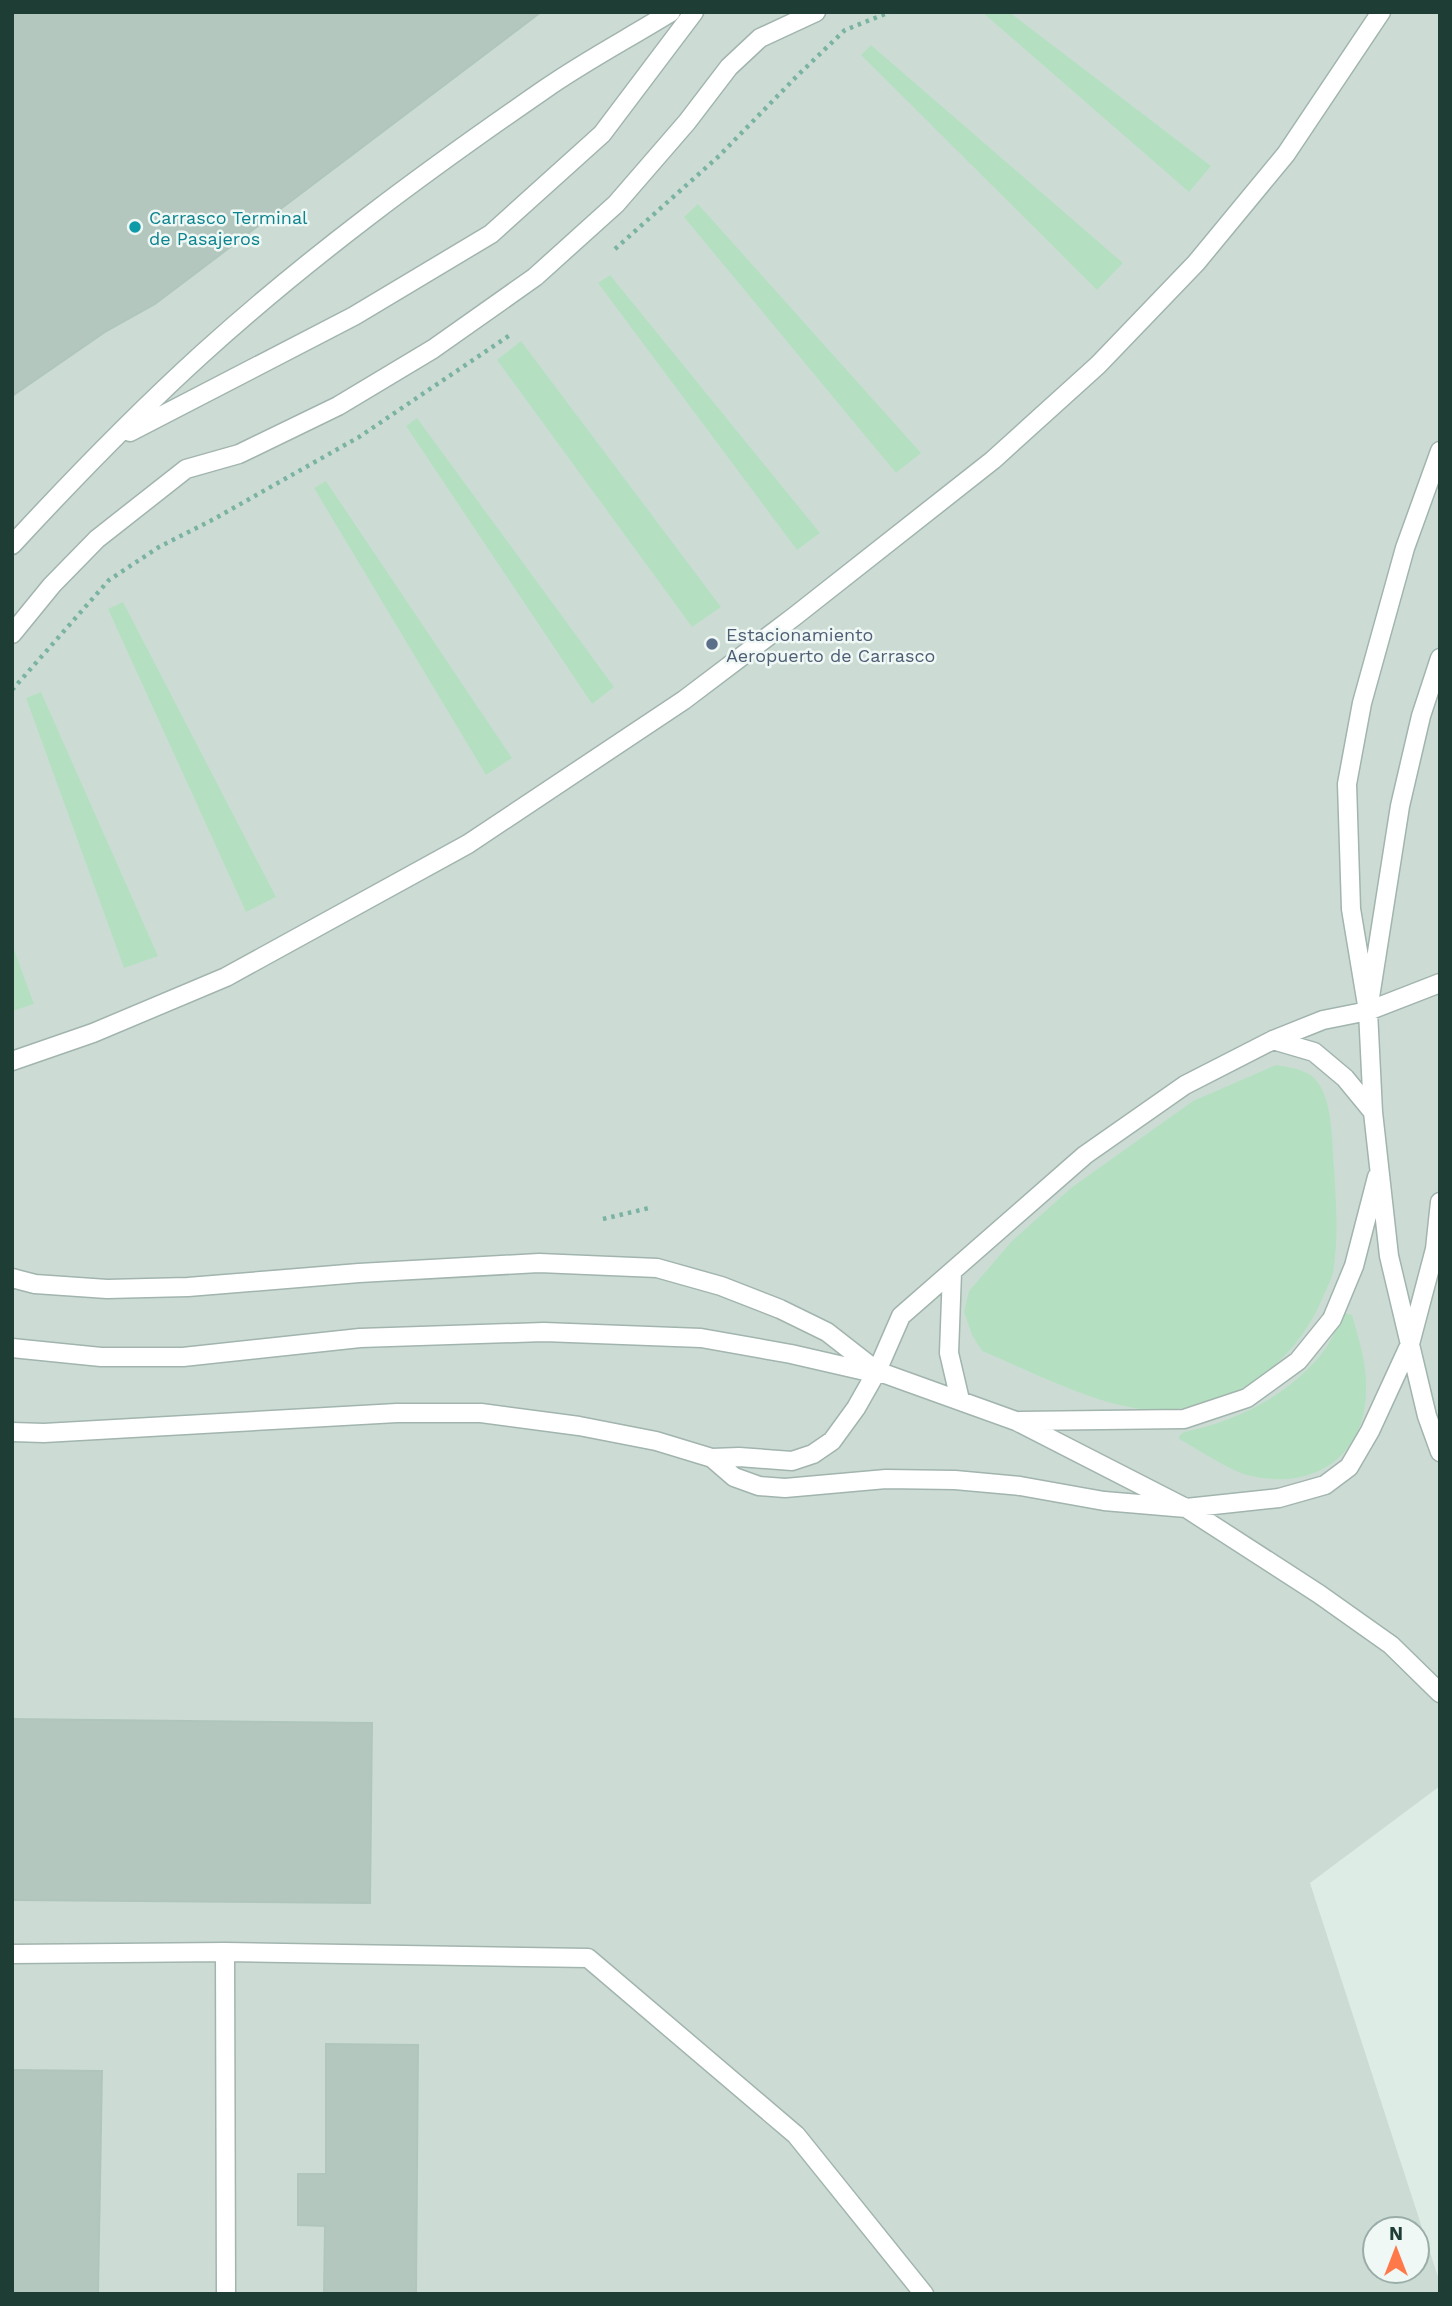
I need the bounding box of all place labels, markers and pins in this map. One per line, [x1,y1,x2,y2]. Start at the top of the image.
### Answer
place label: Carrasco Terminal de Pasajeros [149,207,308,249]
marker: Carrasco Terminal de Pasajeros [127,219,143,235]
place label: Estacionamiento Aeropuerto de Carrasco [726,624,935,666]
marker: Estacionamiento Aeropuerto de Carrasco [704,636,720,652]

